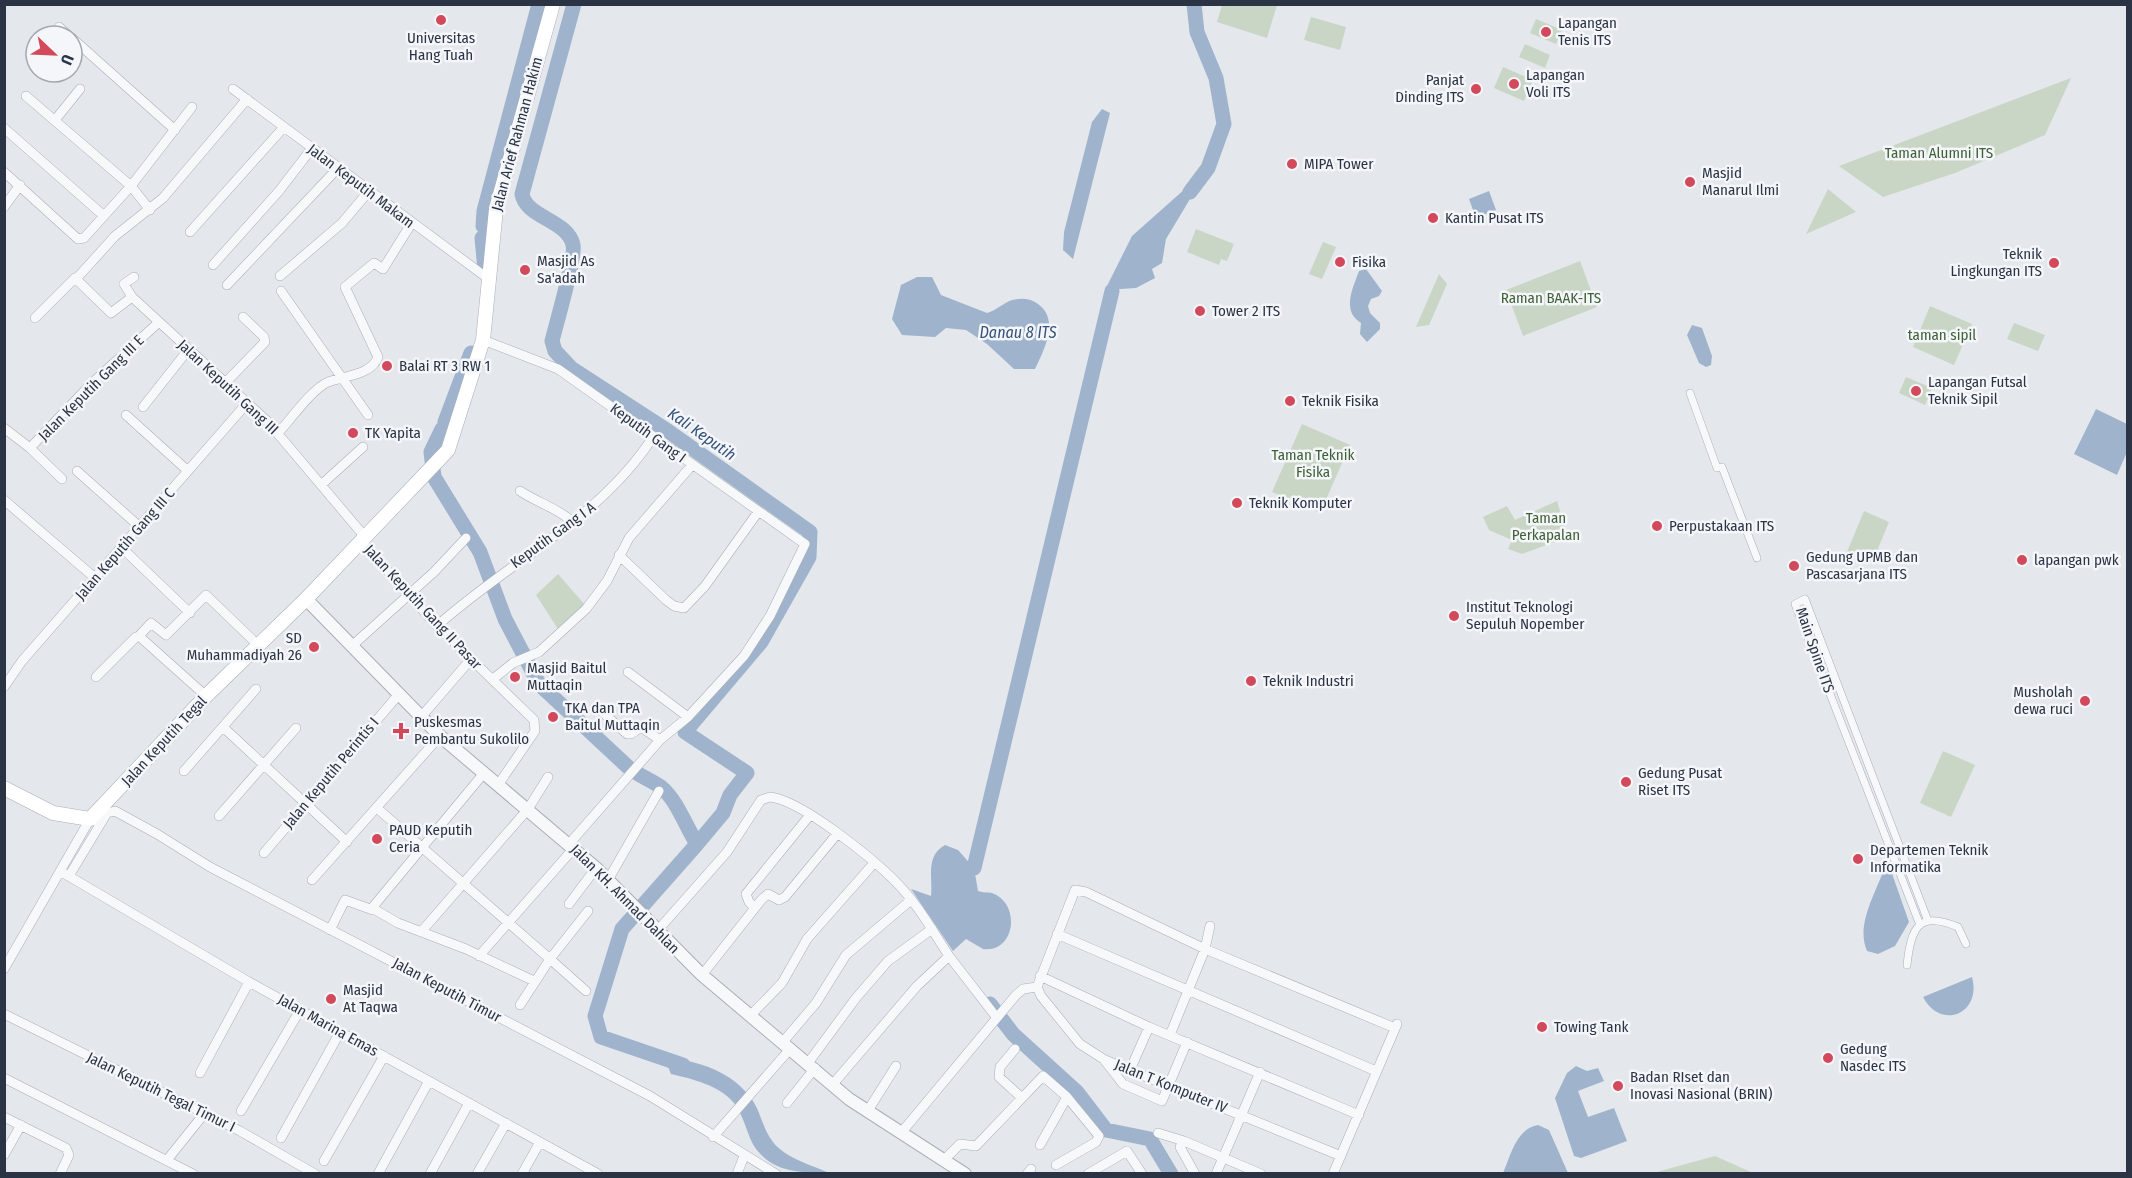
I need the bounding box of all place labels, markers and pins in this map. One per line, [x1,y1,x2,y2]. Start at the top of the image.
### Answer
marker: Universitas Hang Tuah [434,13,448,27]
place label: Lapangan Tenis ITS [1558,14,1617,49]
marker: Lapangan Tenis ITS [1539,25,1553,39]
place label: Universitas Hang Tuah [407,29,475,64]
place label: Lapangan Voli ITS [1526,66,1585,101]
place label: Panjat Dinding ITS [1395,71,1464,106]
marker: Lapangan Voli ITS [1507,77,1521,91]
marker: Panjat Dinding ITS [1469,82,1483,96]
place label: MIPA Tower [1304,155,1374,173]
marker: MIPA Tower [1285,157,1299,171]
place label: Masjid Manarul Ilmi [1702,164,1779,199]
marker: Masjid Manarul Ilmi [1683,175,1697,189]
place label: Kantin Pusat ITS [1445,209,1544,227]
marker: Kantin Pusat ITS [1426,211,1440,225]
place label: Teknik Lingkungan ITS [1950,245,2042,280]
place label: Masjid As Sa'adah [537,252,595,287]
place label: Fisika [1352,253,1386,271]
marker: Fisika [1333,255,1347,269]
marker: Teknik Lingkungan ITS [2047,256,2061,270]
marker: Masjid As Sa'adah [518,263,532,277]
place label: Tower 2 ITS [1212,302,1280,320]
marker: Tower 2 ITS [1193,304,1207,318]
place label: Balai RT 3 RW 1 [399,357,490,375]
marker: Balai RT 3 RW 1 [380,359,394,373]
place label: Lapangan Futsal Teknik Sipil [1928,373,2027,408]
marker: Lapangan Futsal Teknik Sipil [1909,384,1923,398]
place label: Teknik Fisika [1302,392,1379,410]
marker: Teknik Fisika [1283,394,1297,408]
place label: TK Yapita [365,424,421,442]
marker: TK Yapita [346,426,360,440]
place label: Teknik Komputer [1249,494,1353,512]
marker: Teknik Komputer [1230,496,1244,510]
place label: Perpustakaan ITS [1669,517,1774,535]
marker: Perpustakaan ITS [1650,519,1664,533]
place label: Gedung UPMB dan Pascasarjana ITS [1806,548,1918,583]
place label: lapangan pwk [2034,551,2119,569]
marker: lapangan pwk [2015,553,2029,567]
marker: Gedung UPMB dan Pascasarjana ITS [1787,559,1801,573]
place label: Institut Teknologi Sepuluh Nopember [1466,598,1585,633]
marker: Institut Teknologi Sepuluh Nopember [1447,609,1461,623]
place label: SD Muhammadiyah 26 [187,629,302,664]
marker: SD Muhammadiyah 26 [307,640,321,654]
place label: Masjid Baitul Muttaqin [527,659,607,694]
marker: Masjid Baitul Muttaqin [508,670,522,684]
place label: Teknik Industri [1263,672,1354,690]
marker: Teknik Industri [1244,674,1258,688]
place label: Musholah dewa ruci [2013,683,2073,718]
marker: Musholah dewa ruci [2078,694,2092,708]
place label: TKA dan TPA Baitul Muttaqin [565,699,660,734]
marker: TKA dan TPA Baitul Muttaqin [546,710,560,724]
place label: Puskesmas Pembantu Sukolilo [414,713,529,748]
marker: Puskesmas Pembantu Sukolilo [392,722,410,740]
place label: Gedung Pusat Riset ITS [1638,764,1722,799]
marker: Gedung Pusat Riset ITS [1619,775,1633,789]
place label: PAUD Keputih Ceria [389,821,472,856]
marker: PAUD Keputih Ceria [370,832,384,846]
place label: Departemen Teknik Informatika [1870,841,1988,876]
marker: Departemen Teknik Informatika [1851,852,1865,866]
place label: Masjid At Taqwa [343,981,398,1016]
marker: Masjid At Taqwa [324,992,338,1006]
place label: Towing Tank [1554,1018,1629,1036]
marker: Towing Tank [1535,1020,1549,1034]
place label: Gedung Nasdec ITS [1840,1040,1906,1075]
marker: Gedung Nasdec ITS [1821,1051,1835,1065]
place label: Badan RIset dan Inovasi Nasional (BRIN) [1630,1068,1772,1103]
marker: Badan RIset dan Inovasi Nasional (BRIN) [1611,1079,1625,1093]

